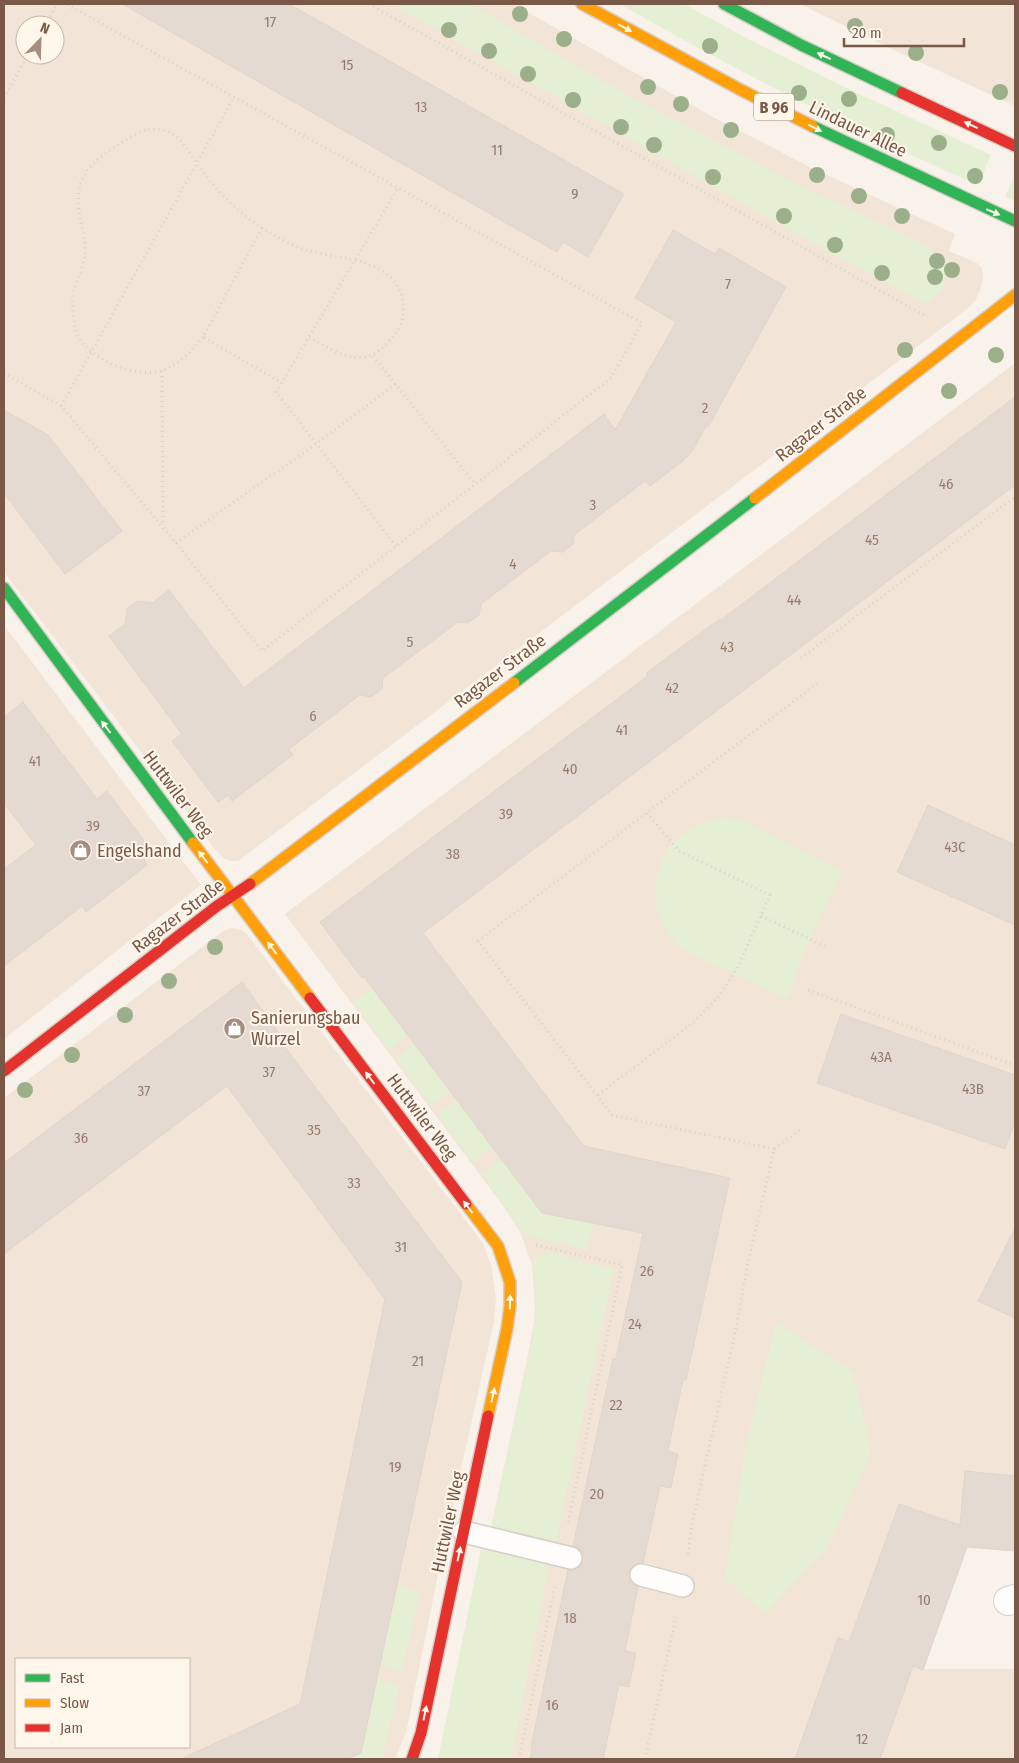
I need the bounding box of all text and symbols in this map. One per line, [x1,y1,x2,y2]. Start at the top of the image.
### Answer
house number: 17 [264,13,276,31]
north arrow [15,15,65,65]
scale bar [844,15,964,47]
text: N [38,19,52,38]
one-way arrow [617,24,632,32]
text: 20 m [852,24,882,42]
one-way arrow [817,52,831,60]
house number: 15 [341,56,353,74]
road number: B 96 [754,94,794,120]
street label: Lindauer Allee [806,96,911,162]
house number: 13 [415,98,428,116]
one-way arrow [964,121,978,129]
one-way arrow [808,124,822,132]
house number: 11 [491,141,503,159]
house number: 9 [571,185,579,203]
one-way arrow [985,208,1000,216]
house number: 7 [725,275,731,293]
street label: Ragazer Straße [771,382,871,466]
house number: 2 [702,399,709,417]
house number: 46 [939,475,953,493]
house number: 3 [590,496,597,514]
house number: 45 [865,531,879,549]
house number: 4 [509,555,517,573]
house number: 44 [787,591,801,609]
street label: Ragazer Straße [450,629,550,713]
house number: 5 [407,633,414,651]
house number: 43 [720,638,734,656]
house number: 42 [665,679,679,697]
house number: 6 [309,707,317,725]
one-way arrow [101,721,112,734]
house number: 41 [616,721,628,739]
street label: Huttwiler Weg [138,746,218,842]
house number: 41 [29,752,41,770]
house number: 40 [562,760,578,778]
house number: 39 [499,805,513,823]
house number: 39 [86,817,100,835]
house number: 43C [944,838,966,856]
shop icon: Engelshand [69,839,93,863]
place label: Engelshand [97,840,182,862]
house number: 38 [446,845,460,863]
one-way arrow [198,851,209,864]
street label: Ragazer Straße [128,874,228,958]
one-way arrow [267,941,277,955]
place label: Sanierungsbau Wurzel [251,1007,361,1050]
shop icon: Sanierungsbau Wurzel [223,1016,247,1040]
house number: 43A [870,1048,892,1066]
house number: 37 [263,1063,275,1081]
street label: Huttwiler Weg [382,1069,462,1165]
one-way arrow [365,1071,375,1085]
house number: 43B [962,1080,984,1098]
house number: 37 [138,1082,150,1100]
house number: 35 [307,1121,321,1139]
house number: 36 [74,1129,88,1147]
house number: 33 [347,1174,361,1192]
one-way arrow [463,1201,474,1214]
house number: 31 [395,1238,407,1256]
house number: 26 [640,1262,654,1280]
one-way arrow [506,1294,514,1310]
house number: 24 [628,1315,642,1333]
house number: 21 [412,1352,424,1370]
one-way arrow [489,1387,497,1402]
house number: 22 [609,1396,623,1414]
house number: 19 [388,1458,402,1476]
street label: Huttwiler Weg [427,1469,470,1575]
house number: 20 [590,1485,604,1503]
one-way arrow [455,1546,463,1561]
house number: 10 [917,1591,931,1609]
house number: 18 [563,1609,577,1627]
legend [15,1658,190,1748]
text: Fast [60,1669,84,1687]
text: Slow [60,1694,89,1712]
house number: 16 [545,1696,559,1714]
one-way arrow [421,1705,429,1720]
text: Jam [60,1719,83,1737]
house number: 12 [856,1730,869,1748]

